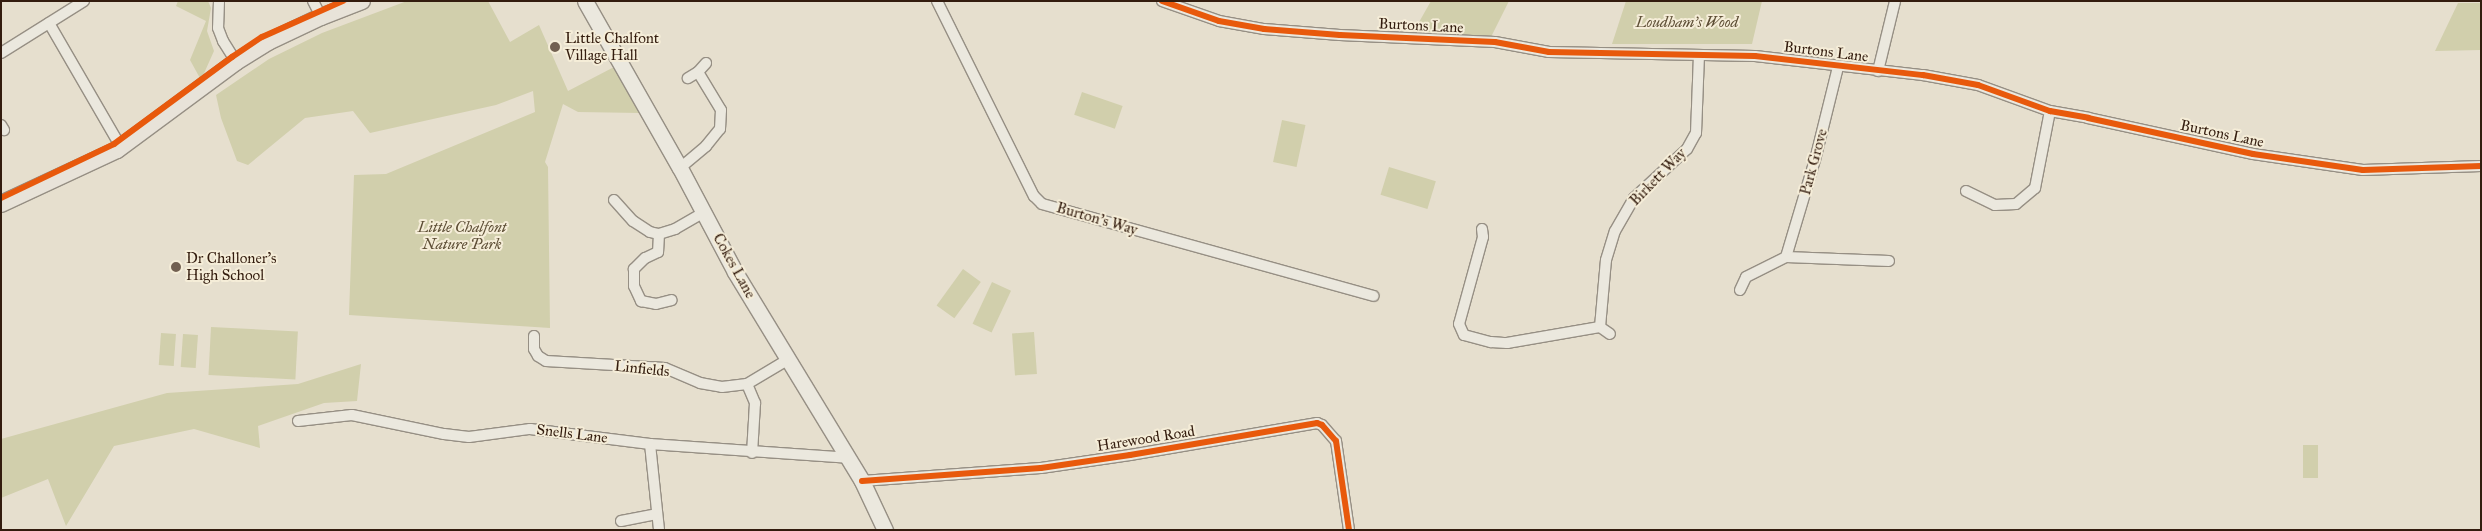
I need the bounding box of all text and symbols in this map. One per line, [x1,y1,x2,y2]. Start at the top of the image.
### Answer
park label: Loudham's Wood [1636,14,1738,32]
street label: Burtons Lane [1378,15,1464,37]
place label: Little Chalfont Village Hall [565,29,659,64]
street label: Burtons Lane [1783,38,1869,66]
marker: Little Chalfont Village Hall [549,41,561,53]
street label: Burtons Lane [2179,116,2265,152]
street label: Park Grove [1797,127,1831,197]
street label: Birkett Way [1626,144,1690,210]
street label: Burton's Way [1054,199,1140,239]
park label: Little Chalfont Nature Park [418,218,506,253]
street label: Cokes Lane [709,230,759,302]
place label: Dr Challoner's High School [186,249,277,284]
marker: Dr Challoner's High School [170,261,182,273]
street label: Linfields [614,357,670,381]
street label: Snells Lane [535,421,609,447]
street label: Harewood Road [1096,422,1196,456]

